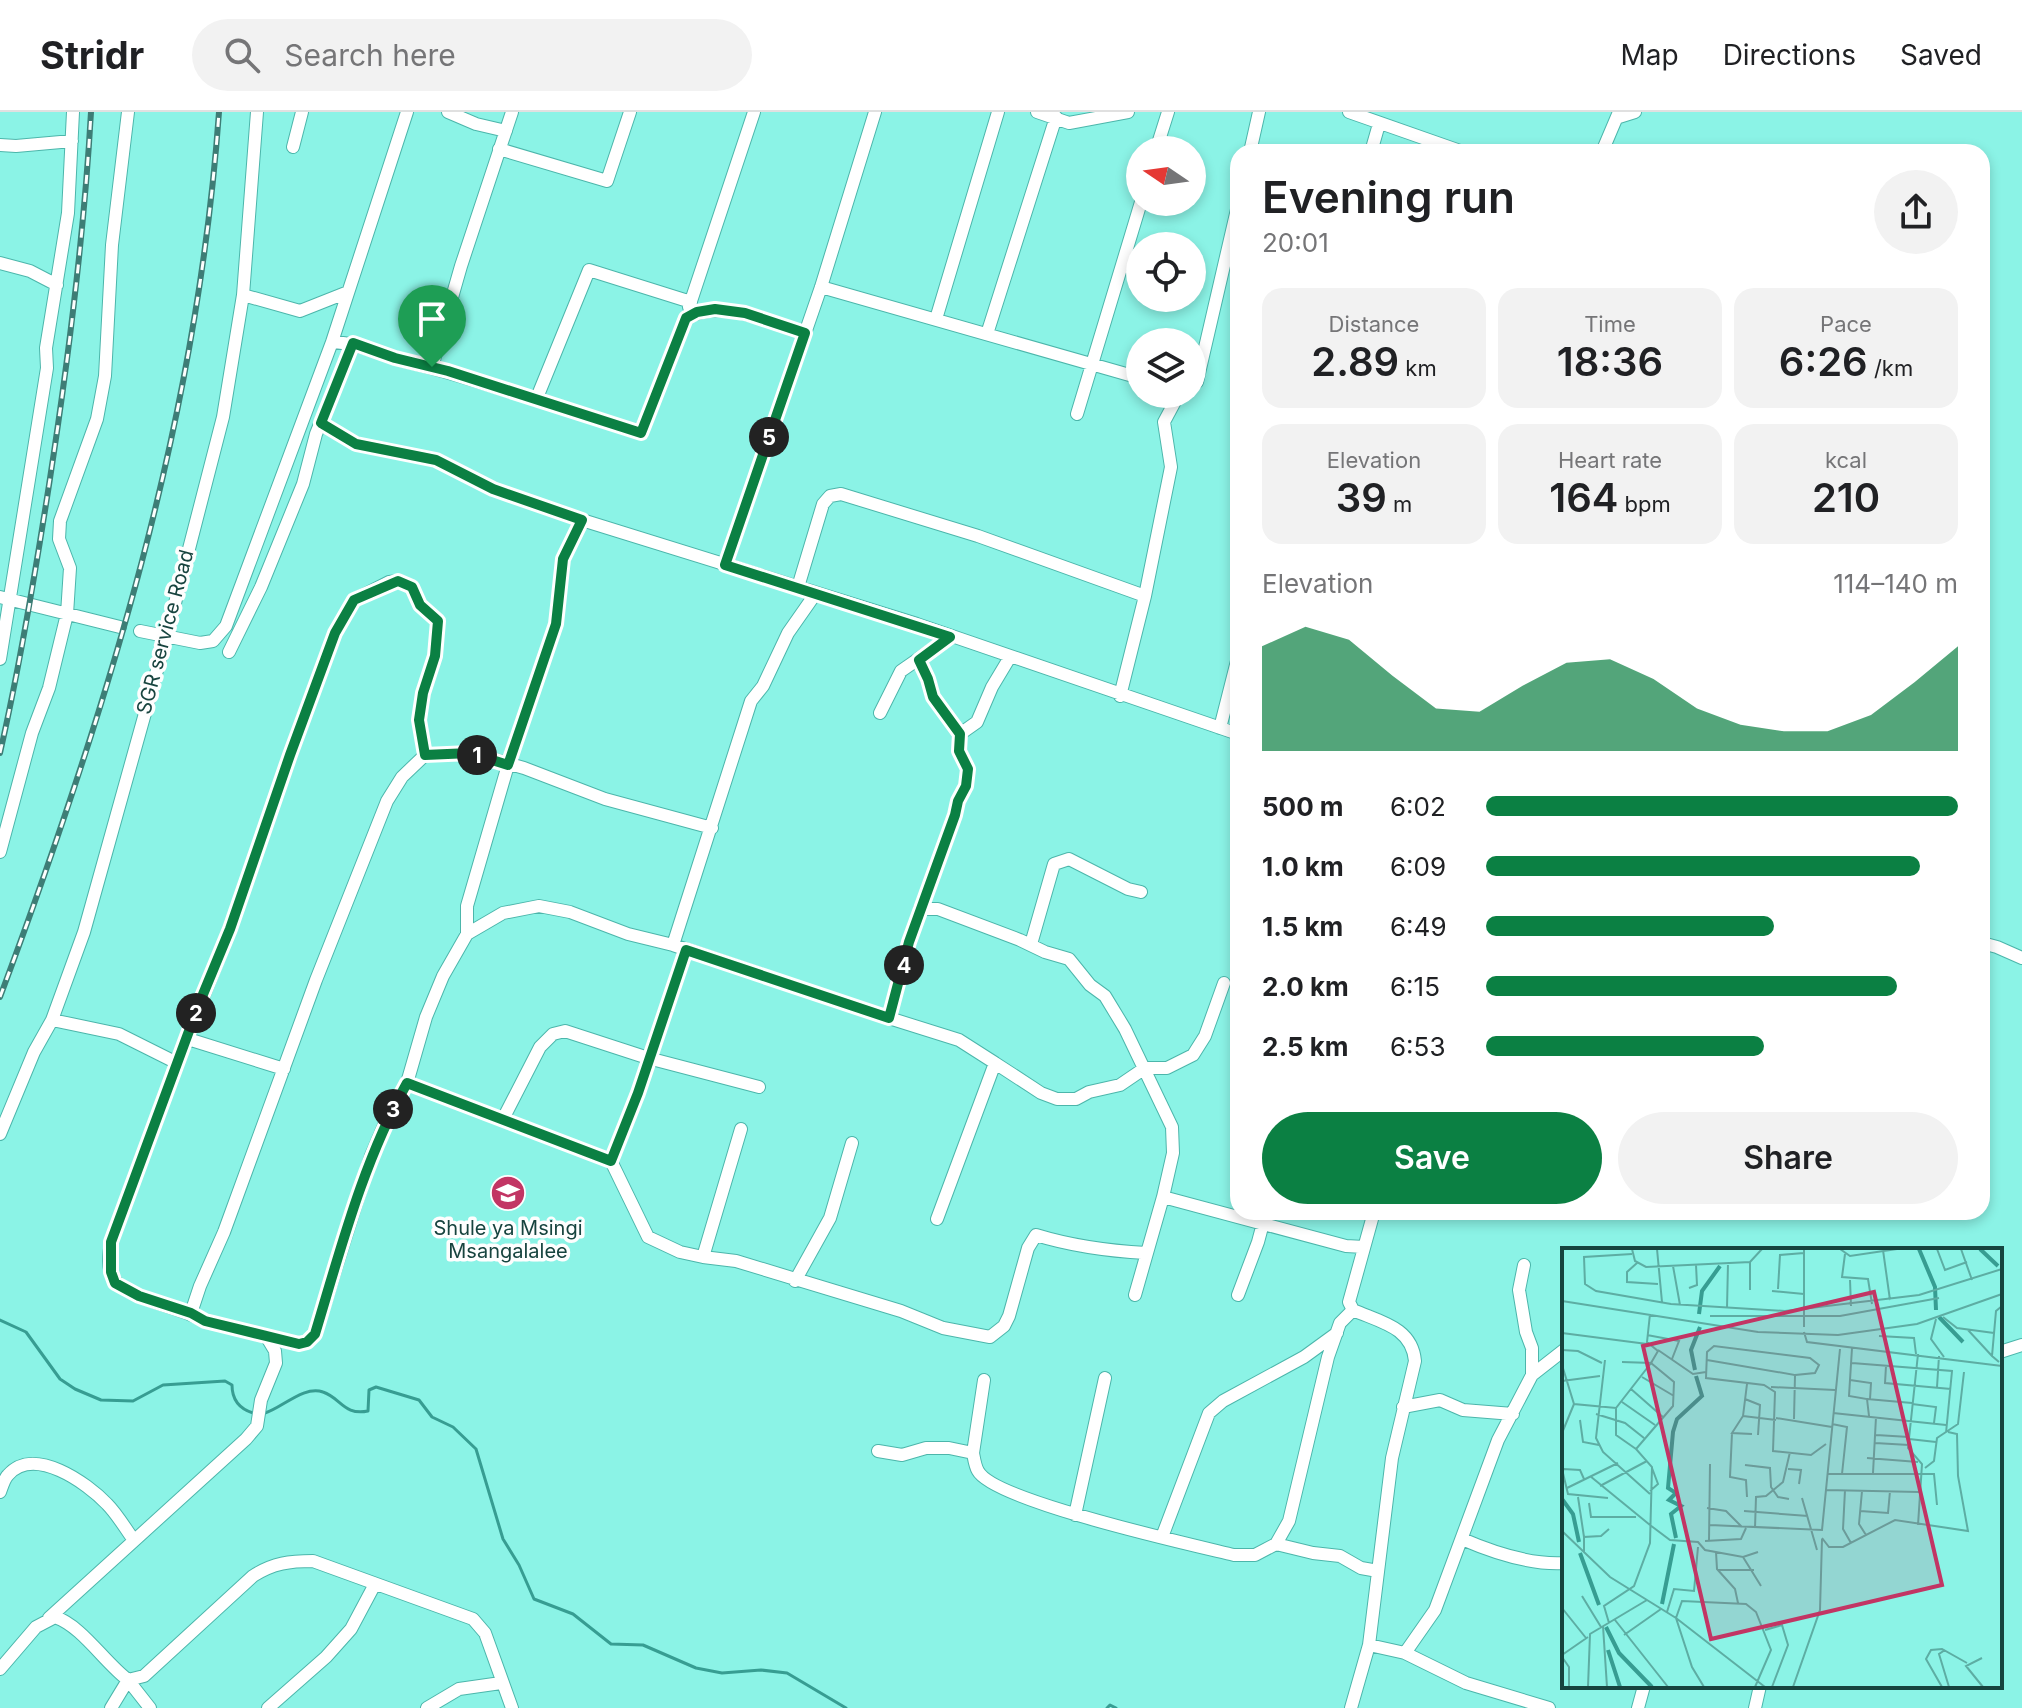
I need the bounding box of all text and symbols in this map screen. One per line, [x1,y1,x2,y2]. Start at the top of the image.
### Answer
search box [192,19,752,91]
text: Stridr [40,32,144,78]
icon: search [220,33,264,77]
text: Search here [284,37,456,73]
text: Map [1620,38,1679,72]
text: Directions [1723,38,1856,72]
text: Saved [1900,38,1982,72]
north arrow [1126,136,1206,216]
map controls [1126,136,1206,408]
text: Evening run [1262,170,1515,224]
button: share [1874,170,1958,254]
text: 20:01 [1262,227,1329,258]
button: locate [1126,232,1206,312]
pin [398,285,466,367]
icon: arrive [410,297,454,341]
text: Distance [1329,311,1419,337]
text: Time [1584,311,1636,337]
text: Pace [1820,311,1872,337]
button: layers [1126,328,1206,408]
text: 2.89 [1311,337,1399,386]
text: 18:36 [1557,337,1663,386]
text: 6:26 [1779,337,1868,386]
text: km [1399,355,1437,381]
text: /km [1868,355,1913,381]
pin: 5 [749,417,789,457]
text: 5 [762,424,776,450]
text: Elevation [1327,447,1421,473]
text: Heart rate [1558,447,1662,473]
text: kcal [1825,447,1867,473]
text: 39 [1336,473,1387,522]
text: 164 [1549,473,1618,522]
text: 210 [1812,473,1880,522]
text: m [1387,491,1412,517]
text: bpm [1618,491,1671,517]
street label: SGR service Road [131,547,199,717]
text: Elevation [1262,568,1373,599]
text: 114–140 m [1833,568,1958,599]
pin: 1 [457,735,497,775]
text: 1 [472,742,482,768]
text: 500 m [1262,791,1344,822]
text: 6:02 [1390,791,1446,822]
text: 1.0 km [1262,851,1344,882]
text: 6:09 [1390,851,1446,882]
text: 1.5 km [1262,911,1343,942]
text: 6:49 [1390,911,1447,942]
pin: 4 [884,945,924,985]
text: 4 [897,952,911,978]
text: 2.0 km [1262,971,1349,1002]
text: 6:15 [1390,971,1440,1002]
pin: 2 [176,993,216,1033]
text: 2 [189,1000,203,1026]
text: 2.5 km [1262,1031,1348,1062]
text: 6:53 [1390,1031,1445,1062]
pin: 3 [373,1089,413,1129]
text: 3 [386,1096,400,1122]
button: Save [1262,1112,1602,1204]
button: Share [1618,1112,1958,1204]
school or university icon: Shule ya Msingi Msangalalee [489,1174,527,1212]
place label: Shule ya Msingi Msangalalee [433,1216,583,1263]
inset map [1562,1248,2002,1688]

